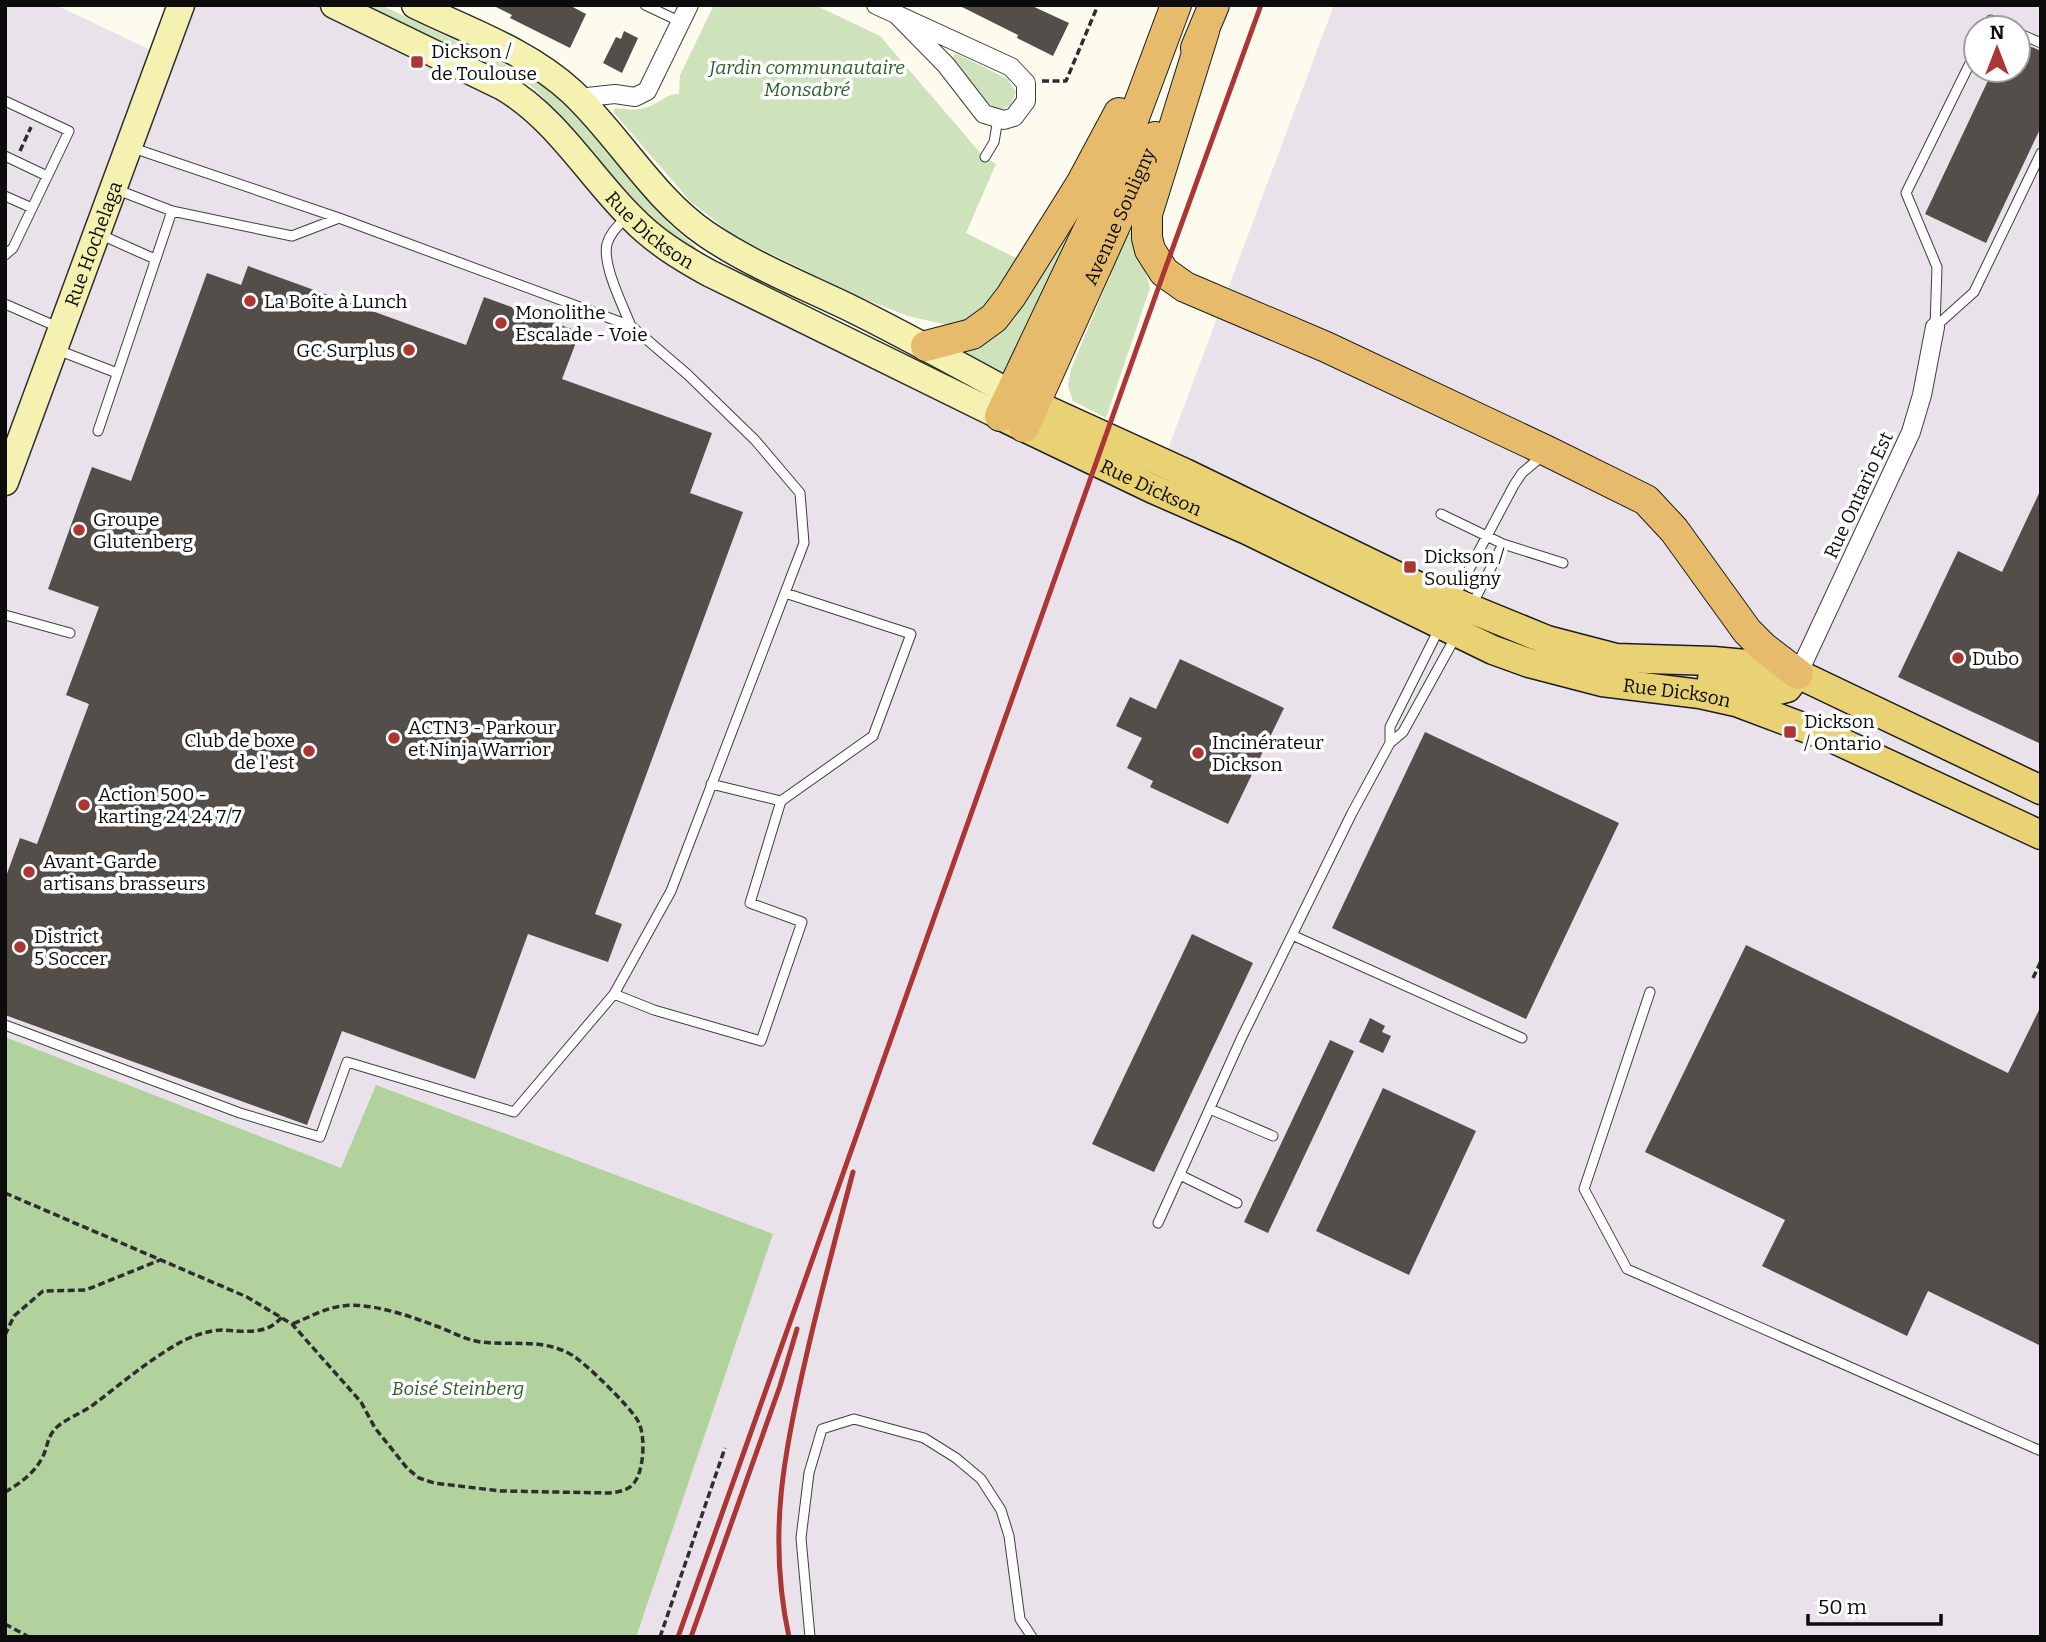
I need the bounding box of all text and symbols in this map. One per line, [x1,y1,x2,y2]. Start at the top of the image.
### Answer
north arrow [1962,14,2032,84]
text: N [1990,21,2005,44]
place label: Dickson / de Toulouse [431,40,537,85]
marker: Dickson / de Toulouse [409,54,425,70]
park label: Jardin communautaire Monsabré [707,56,905,101]
street label: Avenue Souligny [1079,144,1161,289]
street label: Rue Hochelaga [60,177,127,310]
street label: Rue Dickson [601,187,698,274]
place label: La Boîte à Lunch [264,290,407,313]
marker: La Boîte à Lunch [242,293,258,309]
place label: Monolithe Escalade - Voie [515,301,648,346]
marker: Monolithe Escalade - Voie [493,315,509,331]
place label: GC Surplus [296,339,395,362]
marker: GC Surplus [401,342,417,358]
street label: Rue Ontario Est [1819,428,1898,562]
street label: Rue Dickson [1097,454,1205,521]
place label: Groupe Glutenberg [93,508,193,553]
marker: Groupe Glutenberg [71,522,87,538]
place label: Dickson / Souligny [1424,545,1504,590]
marker: Dickson / Souligny [1402,559,1418,575]
place label: Dubo [1972,647,2019,670]
marker: Dubo [1950,650,1966,666]
street label: Rue Dickson [1622,674,1733,713]
place label: Dickson / Ontario [1804,710,1882,755]
place label: ACTN3 - Parkour et Ninja Warrior [408,716,557,761]
marker: Dickson / Ontario [1782,724,1798,740]
place label: Club de boxe de l'est [184,729,295,774]
marker: ACTN3 - Parkour et Ninja Warrior [386,730,402,746]
place label: Incinérateur Dickson [1212,731,1324,776]
marker: Club de boxe de l'est [301,743,317,759]
marker: Incinérateur Dickson [1190,745,1206,761]
place label: Action 500 - karting 24 24 7/7 [98,783,242,828]
marker: Action 500 - karting 24 24 7/7 [76,797,92,813]
place label: Avant-Garde artisans brasseurs [43,850,205,895]
marker: Avant-Garde artisans brasseurs [21,864,37,880]
place label: District 5 Soccer [34,925,108,970]
marker: District 5 Soccer [12,939,28,955]
park label: Boisé Steinberg [392,1377,524,1400]
scale bar [1808,1582,1941,1626]
text: 50 m [1818,1594,1867,1620]

